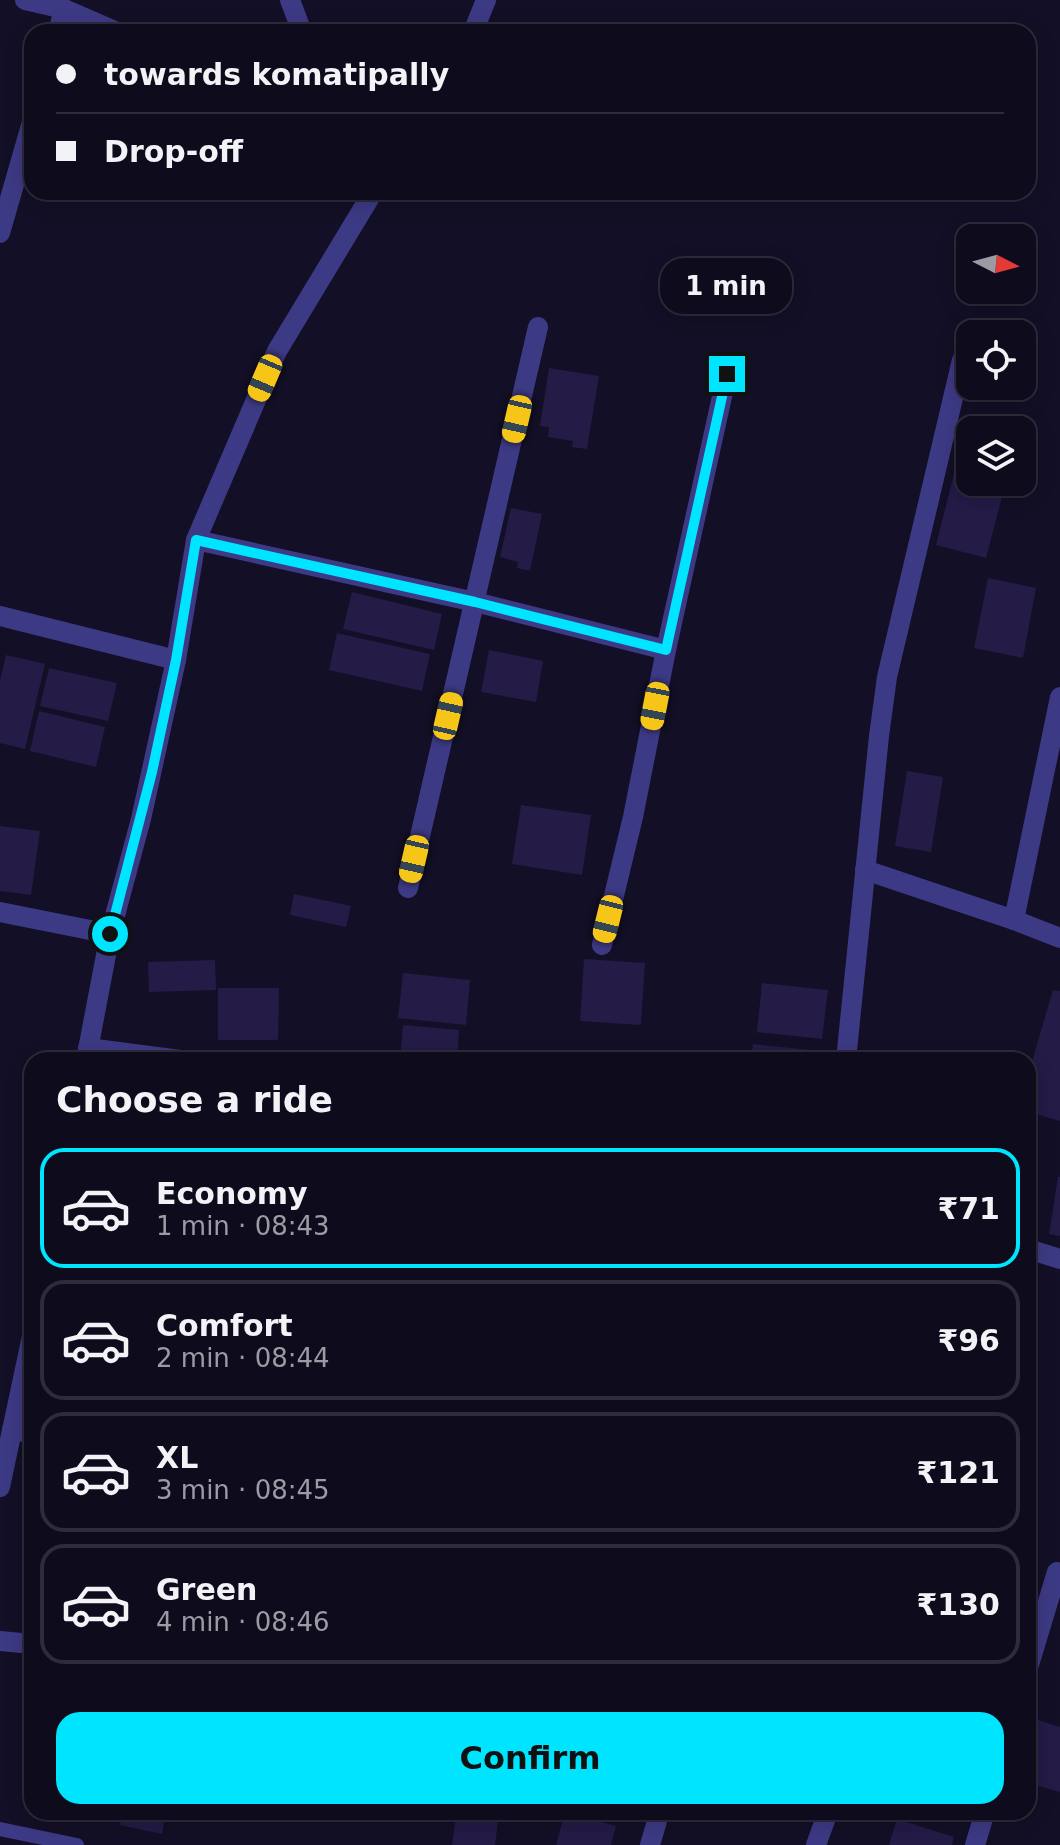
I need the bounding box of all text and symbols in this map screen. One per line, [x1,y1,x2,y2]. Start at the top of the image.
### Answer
text: towards komatipally [104,57,449,92]
text: Drop-off [104,134,243,169]
north arrow [956,224,1036,304]
map controls [956,224,1036,496]
callout: 1 min [661,258,793,314]
text: 1 min [685,271,767,301]
button: locate [956,320,1036,400]
car [245,351,285,405]
route end [709,356,745,392]
car [500,393,534,445]
button: layers [956,416,1036,496]
car [639,680,671,732]
car [431,690,465,742]
car [397,833,431,885]
car [591,893,625,945]
route start [92,916,128,952]
text: Choose a ride [56,1079,333,1120]
icon: car [60,1172,132,1244]
text: Economy [156,1176,308,1211]
text: ₹71 [937,1191,1000,1226]
text: 1 min · 08:43 [156,1211,330,1241]
icon: car [60,1304,132,1376]
text: Comfort [156,1308,293,1343]
text: ₹96 [937,1323,1000,1358]
text: 2 min · 08:44 [156,1343,330,1373]
icon: car [60,1436,132,1508]
text: XL [156,1440,198,1475]
text: ₹121 [917,1455,1000,1490]
text: 3 min · 08:45 [156,1475,330,1505]
icon: car [60,1568,132,1640]
text: Green [156,1572,257,1607]
text: ₹130 [917,1587,1000,1622]
text: 4 min · 08:46 [156,1607,330,1637]
button: Confirm [56,1712,1004,1804]

